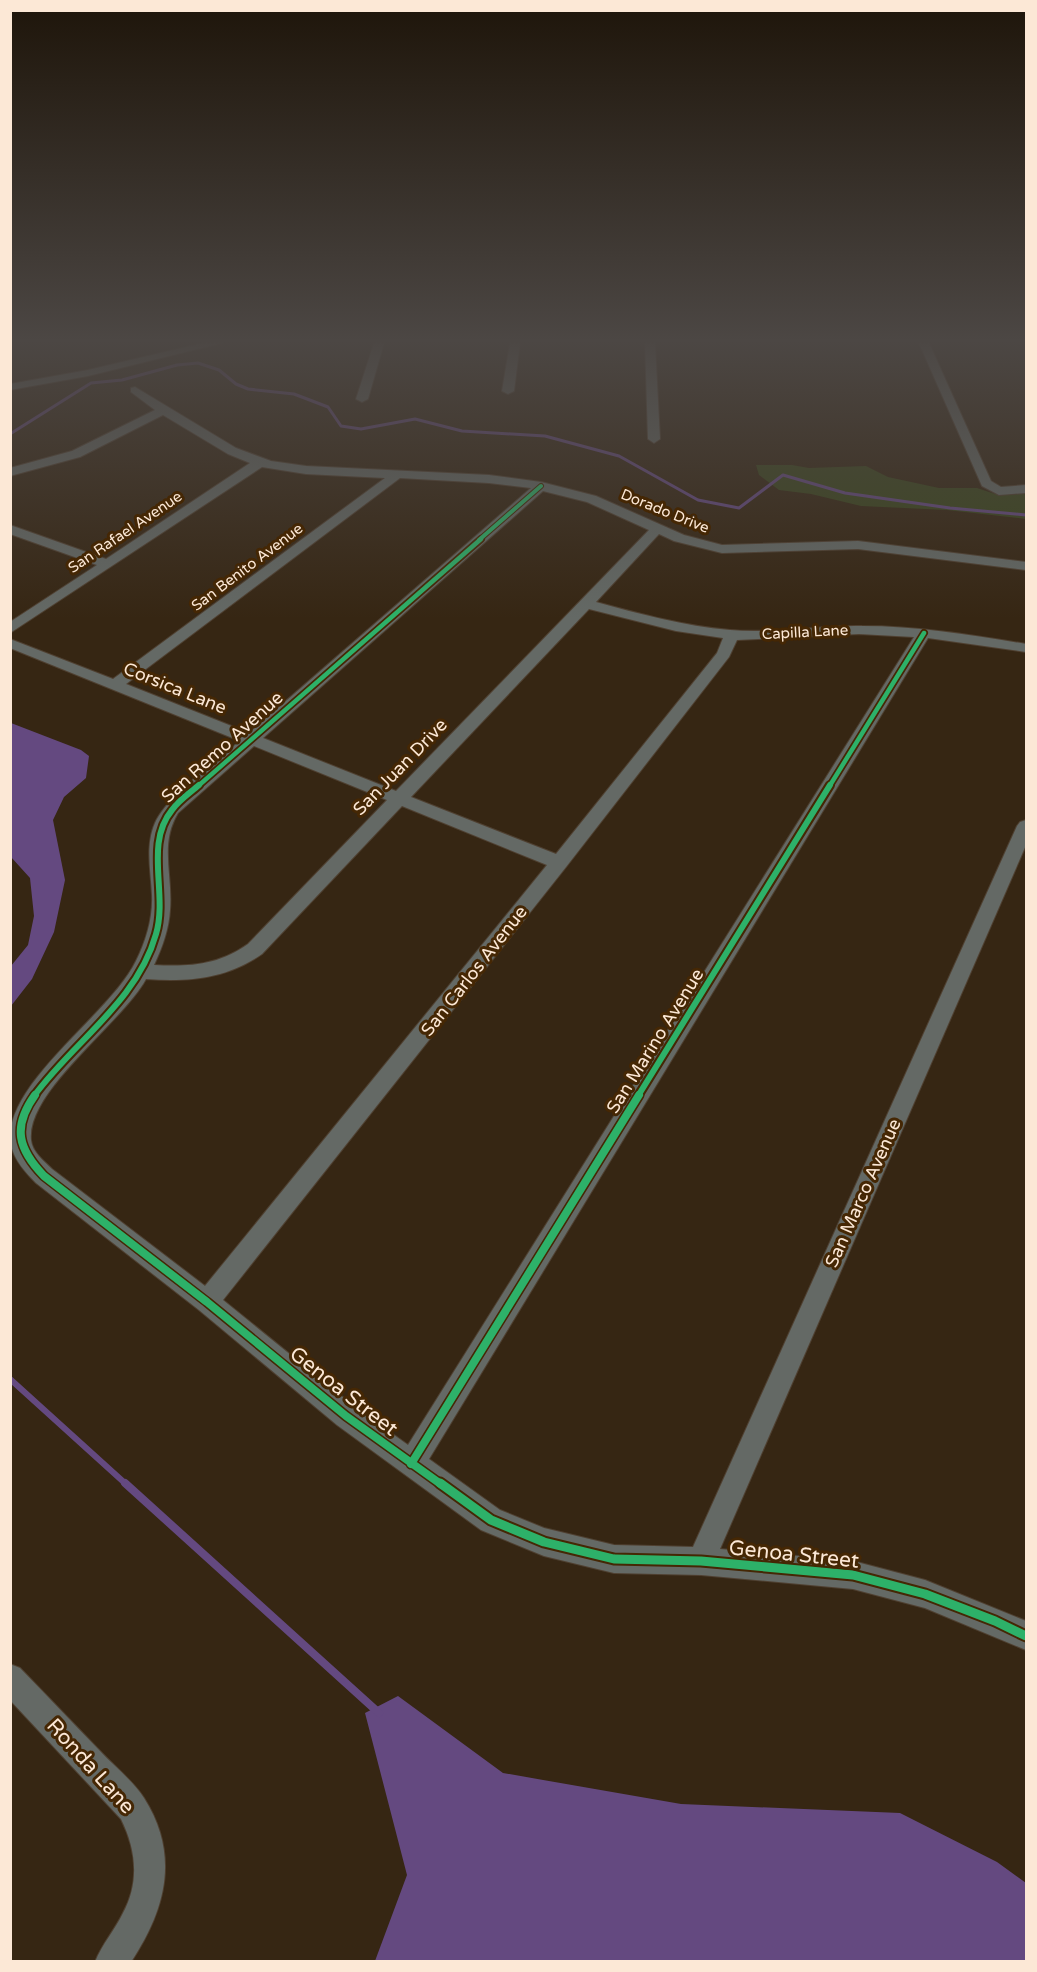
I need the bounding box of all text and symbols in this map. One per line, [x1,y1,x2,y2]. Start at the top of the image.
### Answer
street label: Dorado Drive [618,485,712,537]
street label: San Rafael Avenue [65,487,185,577]
street label: San Benito Avenue [188,519,306,615]
street label: Capilla Lane [761,621,849,643]
street label: Corsica Lane [120,657,230,719]
street label: San Remo Avenue [157,686,287,808]
street label: San Juan Drive [348,714,452,820]
street label: San Carlos Avenue [416,901,532,1041]
street label: San Marino Avenue [601,964,709,1118]
street label: San Marco Avenue [820,1115,906,1271]
street label: Genoa Street [285,1341,403,1441]
street label: Genoa Street [728,1535,860,1574]
street label: Ronda Lane [41,1714,140,1819]

